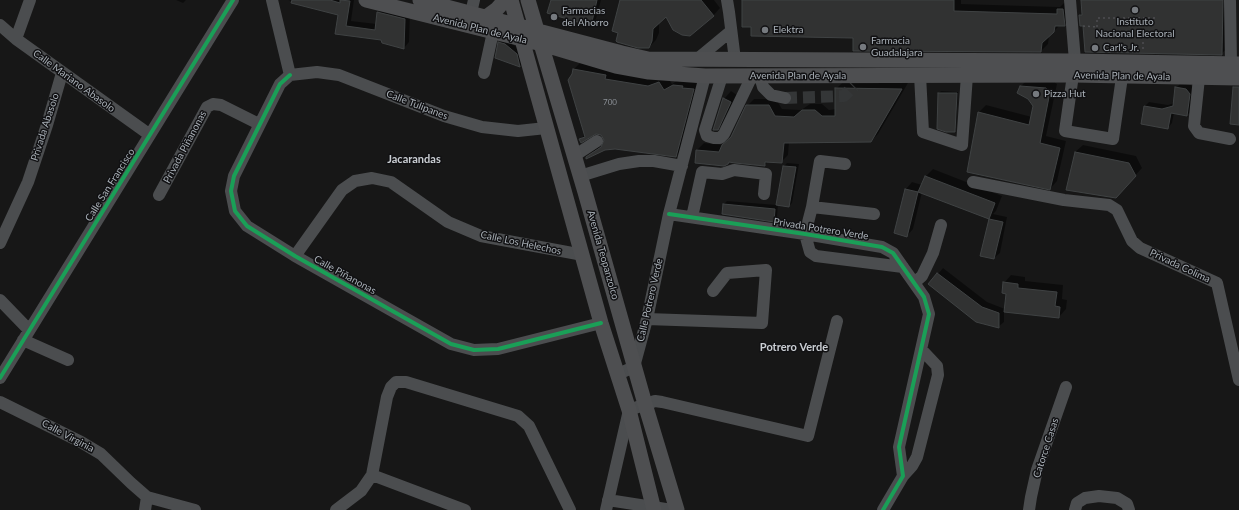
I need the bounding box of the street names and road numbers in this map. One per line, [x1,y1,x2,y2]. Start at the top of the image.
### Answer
street label: Avenida Plan de Ayala [432,12,528,46]
street label: Calle Mariano Abasolo [31,47,117,115]
street label: Avenida Plan de Ayala [1074,69,1170,83]
street label: Avenida Plan de Ayala [750,70,846,82]
street label: Calle Tulipanes [384,88,450,122]
street label: Privada Abasolo [28,92,62,162]
street label: Privada Piñanonas [161,109,209,185]
street label: Calle San Francisco [83,146,137,224]
street label: Avenida Teopanzolco [585,209,621,301]
street label: Privada Potrero Verde [773,216,869,242]
street label: Calle Los Helechos [480,229,562,257]
street label: Privada Colima [1148,247,1212,285]
street label: Calle Piñanonas [312,253,378,297]
street label: Calle Potrero Verde [635,257,665,343]
street label: Calle Virginia [40,417,96,455]
street label: Catorce Casas [1031,417,1061,479]

